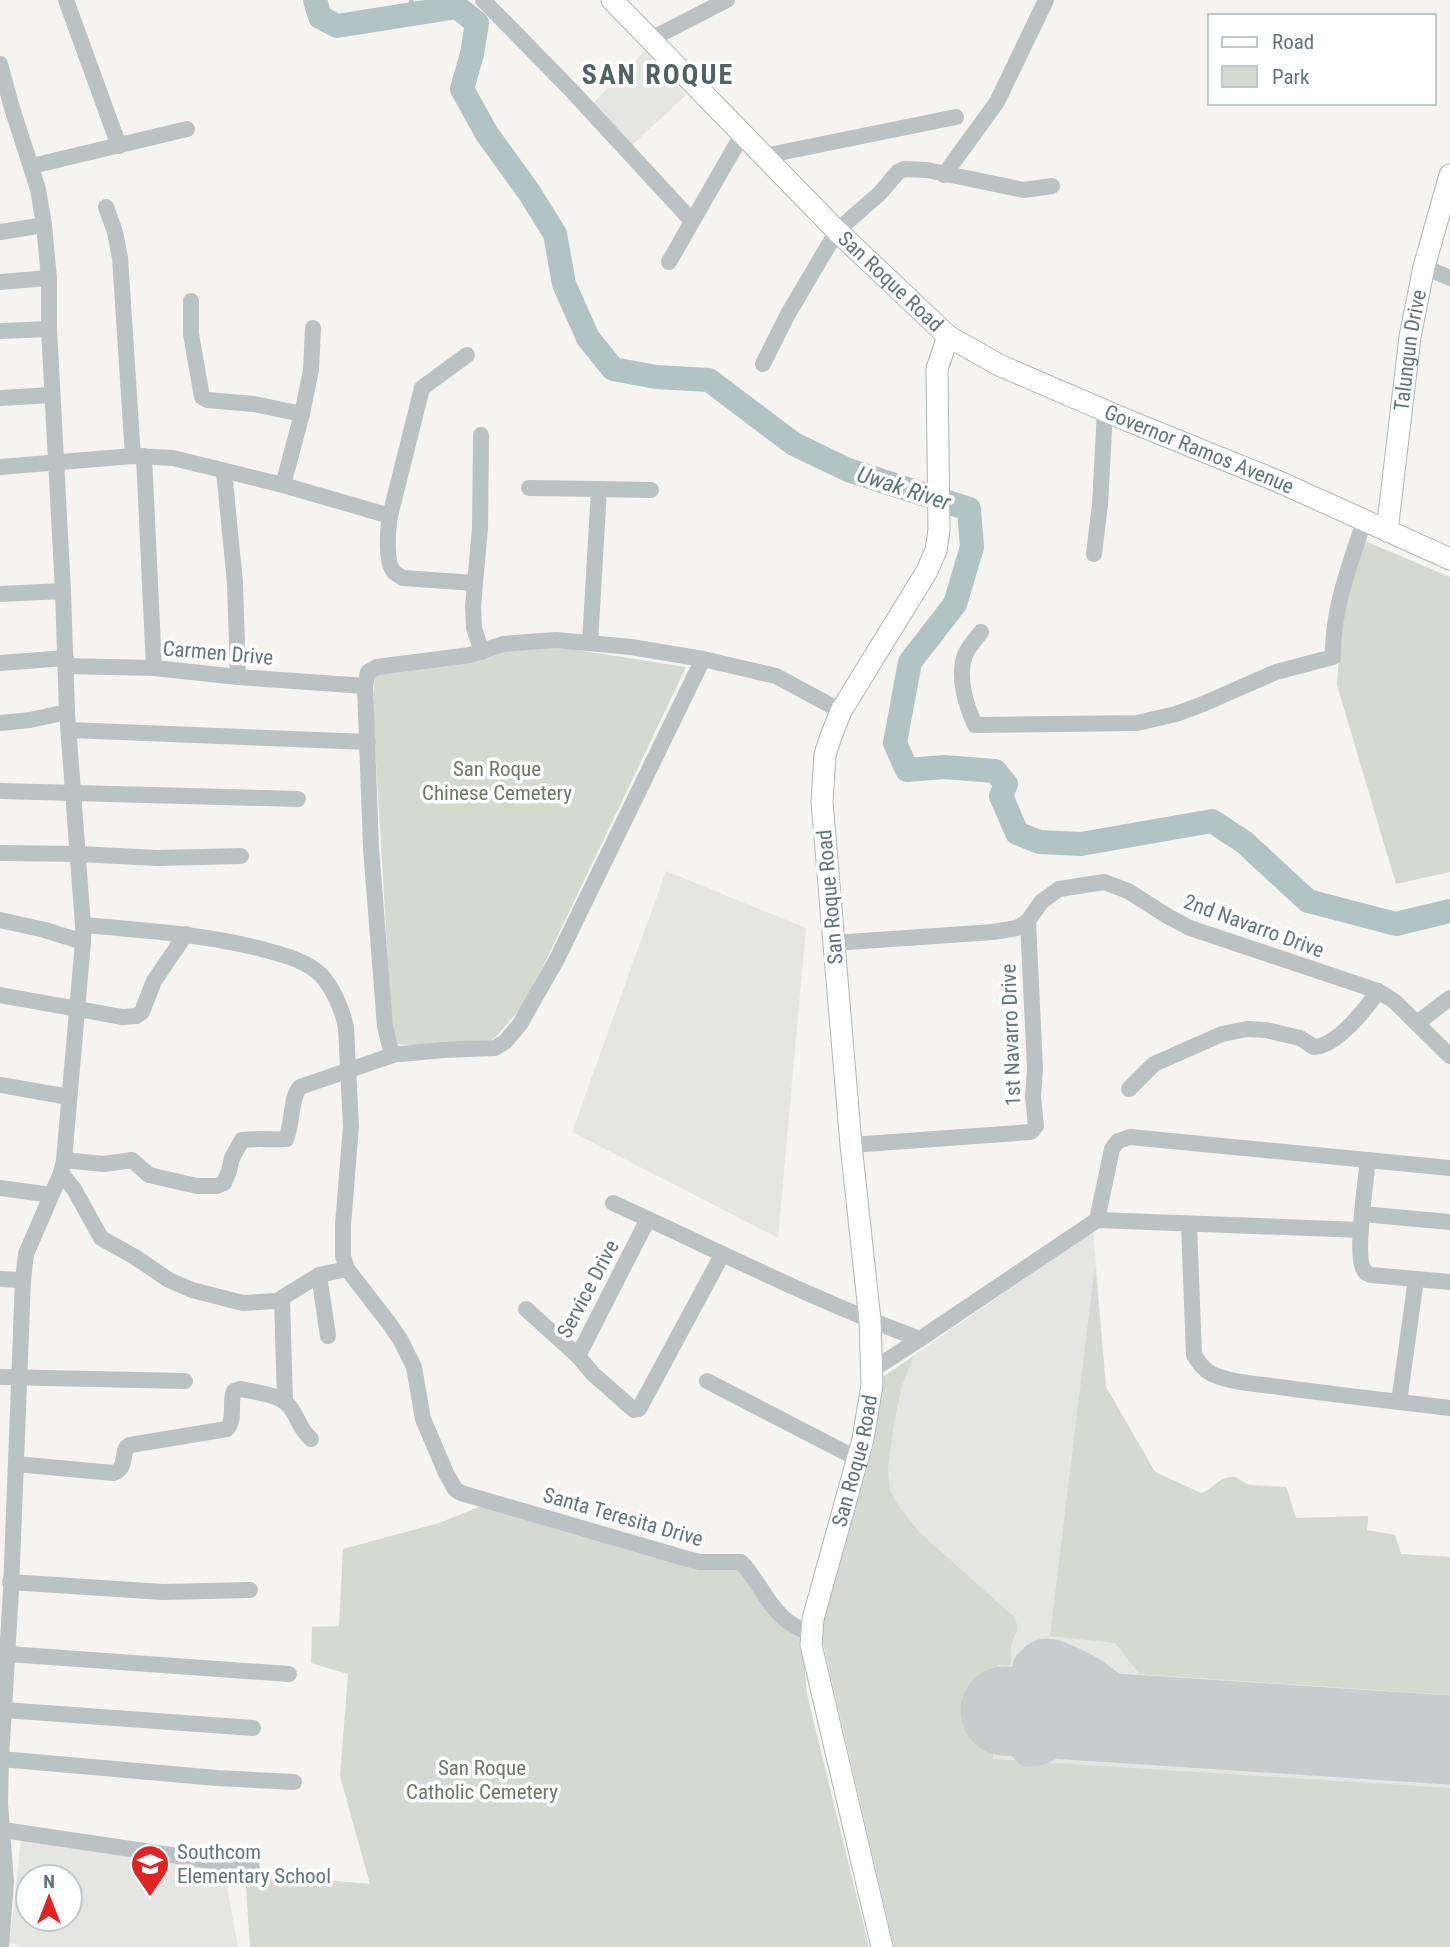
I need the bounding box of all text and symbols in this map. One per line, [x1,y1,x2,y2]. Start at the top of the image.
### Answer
legend [1208,14,1436,105]
text: Road [1272,30,1314,54]
district label: SAN ROQUE [582,58,734,91]
text: Park [1272,65,1310,89]
street label: San Roque Road [833,226,948,337]
street label: Talungun Drive [1389,288,1431,412]
street label: Governor Ramos Avenue [1101,400,1298,499]
water label: Uwak River [854,461,955,517]
street label: Carmen Drive [162,636,274,670]
park label: San Roque Chinese Cemetery [422,757,572,805]
street label: San Roque Road [812,829,848,965]
street label: 2nd Navarro Drive [1181,890,1328,963]
street label: 1st Navarro Drive [997,963,1025,1107]
street label: Service Drive [552,1236,624,1342]
street label: San Roque Road [827,1393,882,1530]
street label: Santa Teresita Drive [540,1483,706,1551]
park label: San Roque Catholic Cemetery [406,1756,558,1804]
place label: Southcom Elementary School [177,1840,331,1888]
school or university icon: Southcom Elementary School [129,1843,171,1898]
north arrow [14,1863,84,1933]
text: N [43,1870,55,1893]

